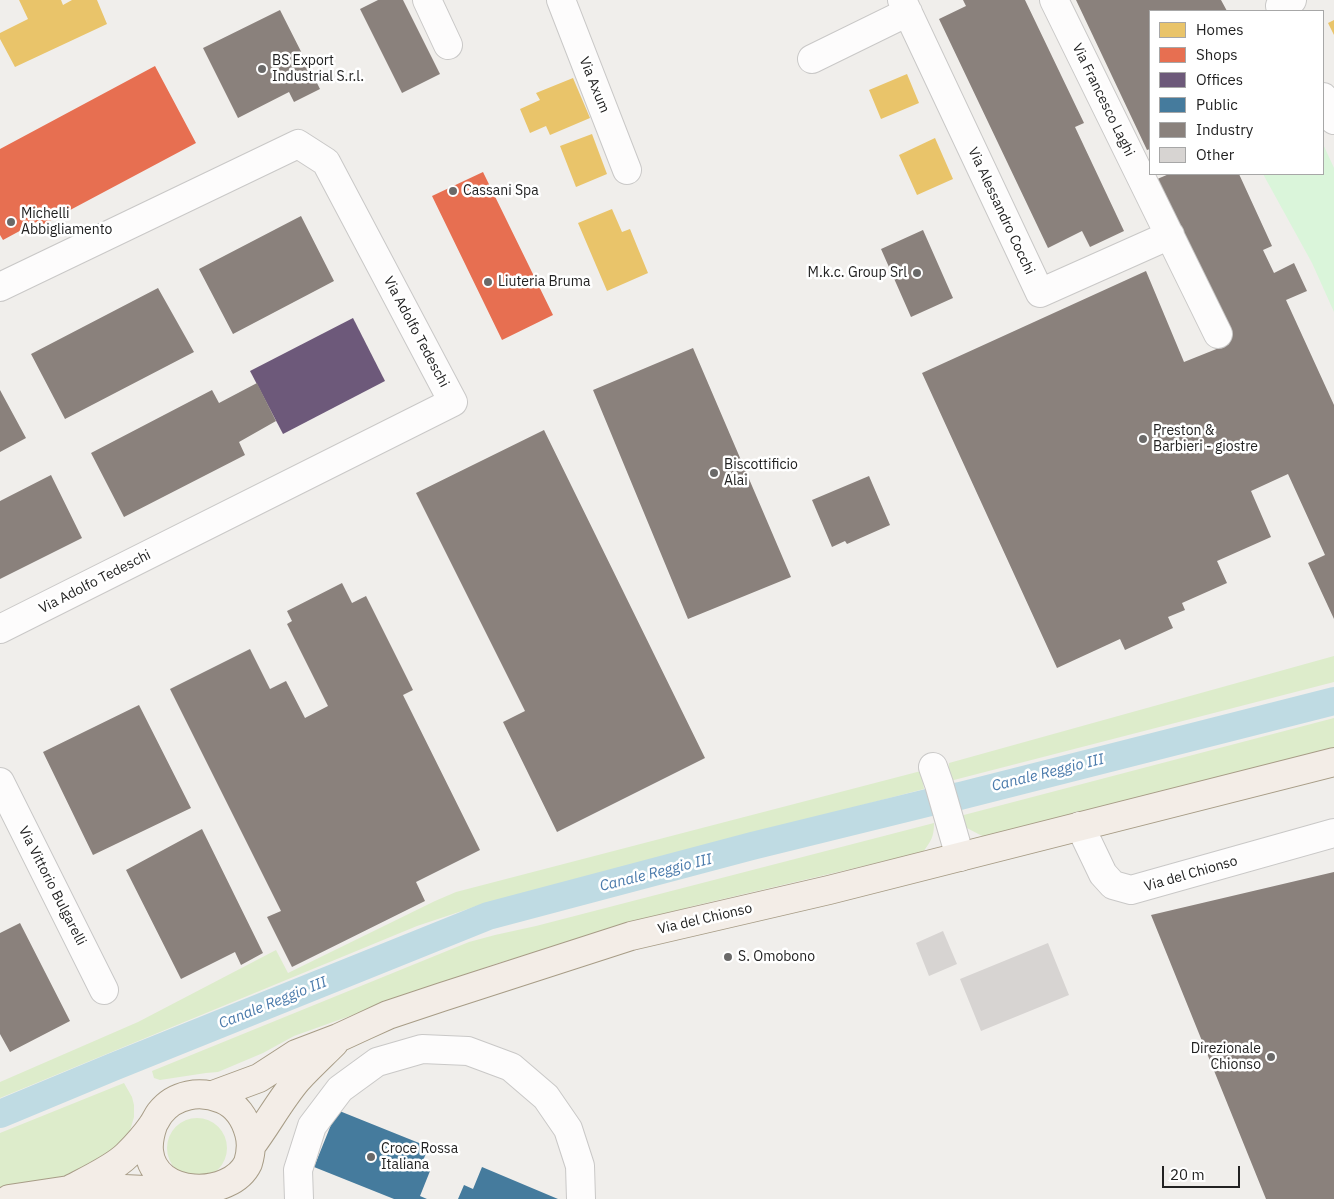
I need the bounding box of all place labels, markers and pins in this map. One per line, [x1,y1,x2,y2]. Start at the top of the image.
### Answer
place label: BS Export Industrial S.r.l. [272,53,364,85]
marker: BS Export Industrial S.r.l. [256,63,268,75]
place label: Cassani Spa [463,183,539,199]
marker: Cassani Spa [447,185,459,197]
place label: Michelli Abbigliamento [21,206,112,238]
marker: Michelli Abbigliamento [5,216,17,228]
place label: M.k.c. Group Srl [808,265,907,281]
marker: M.k.c. Group Srl [911,267,923,279]
place label: Liuteria Bruma [498,274,590,290]
marker: Liuteria Bruma [482,276,494,288]
place label: Preston & Barbieri - giostre [1153,423,1258,456]
marker: Preston & Barbieri - giostre [1137,433,1149,445]
place label: Biscottificio Alai [724,457,798,490]
marker: Biscottificio Alai [708,467,720,479]
place label: S. Omobono [738,949,815,965]
marker: S. Omobono [722,951,734,963]
place label: Direzionale Chionso [1191,1041,1261,1074]
marker: Direzionale Chionso [1265,1051,1277,1063]
place label: Croce Rossa Italiana [381,1141,458,1174]
marker: Croce Rossa Italiana [365,1151,377,1163]

